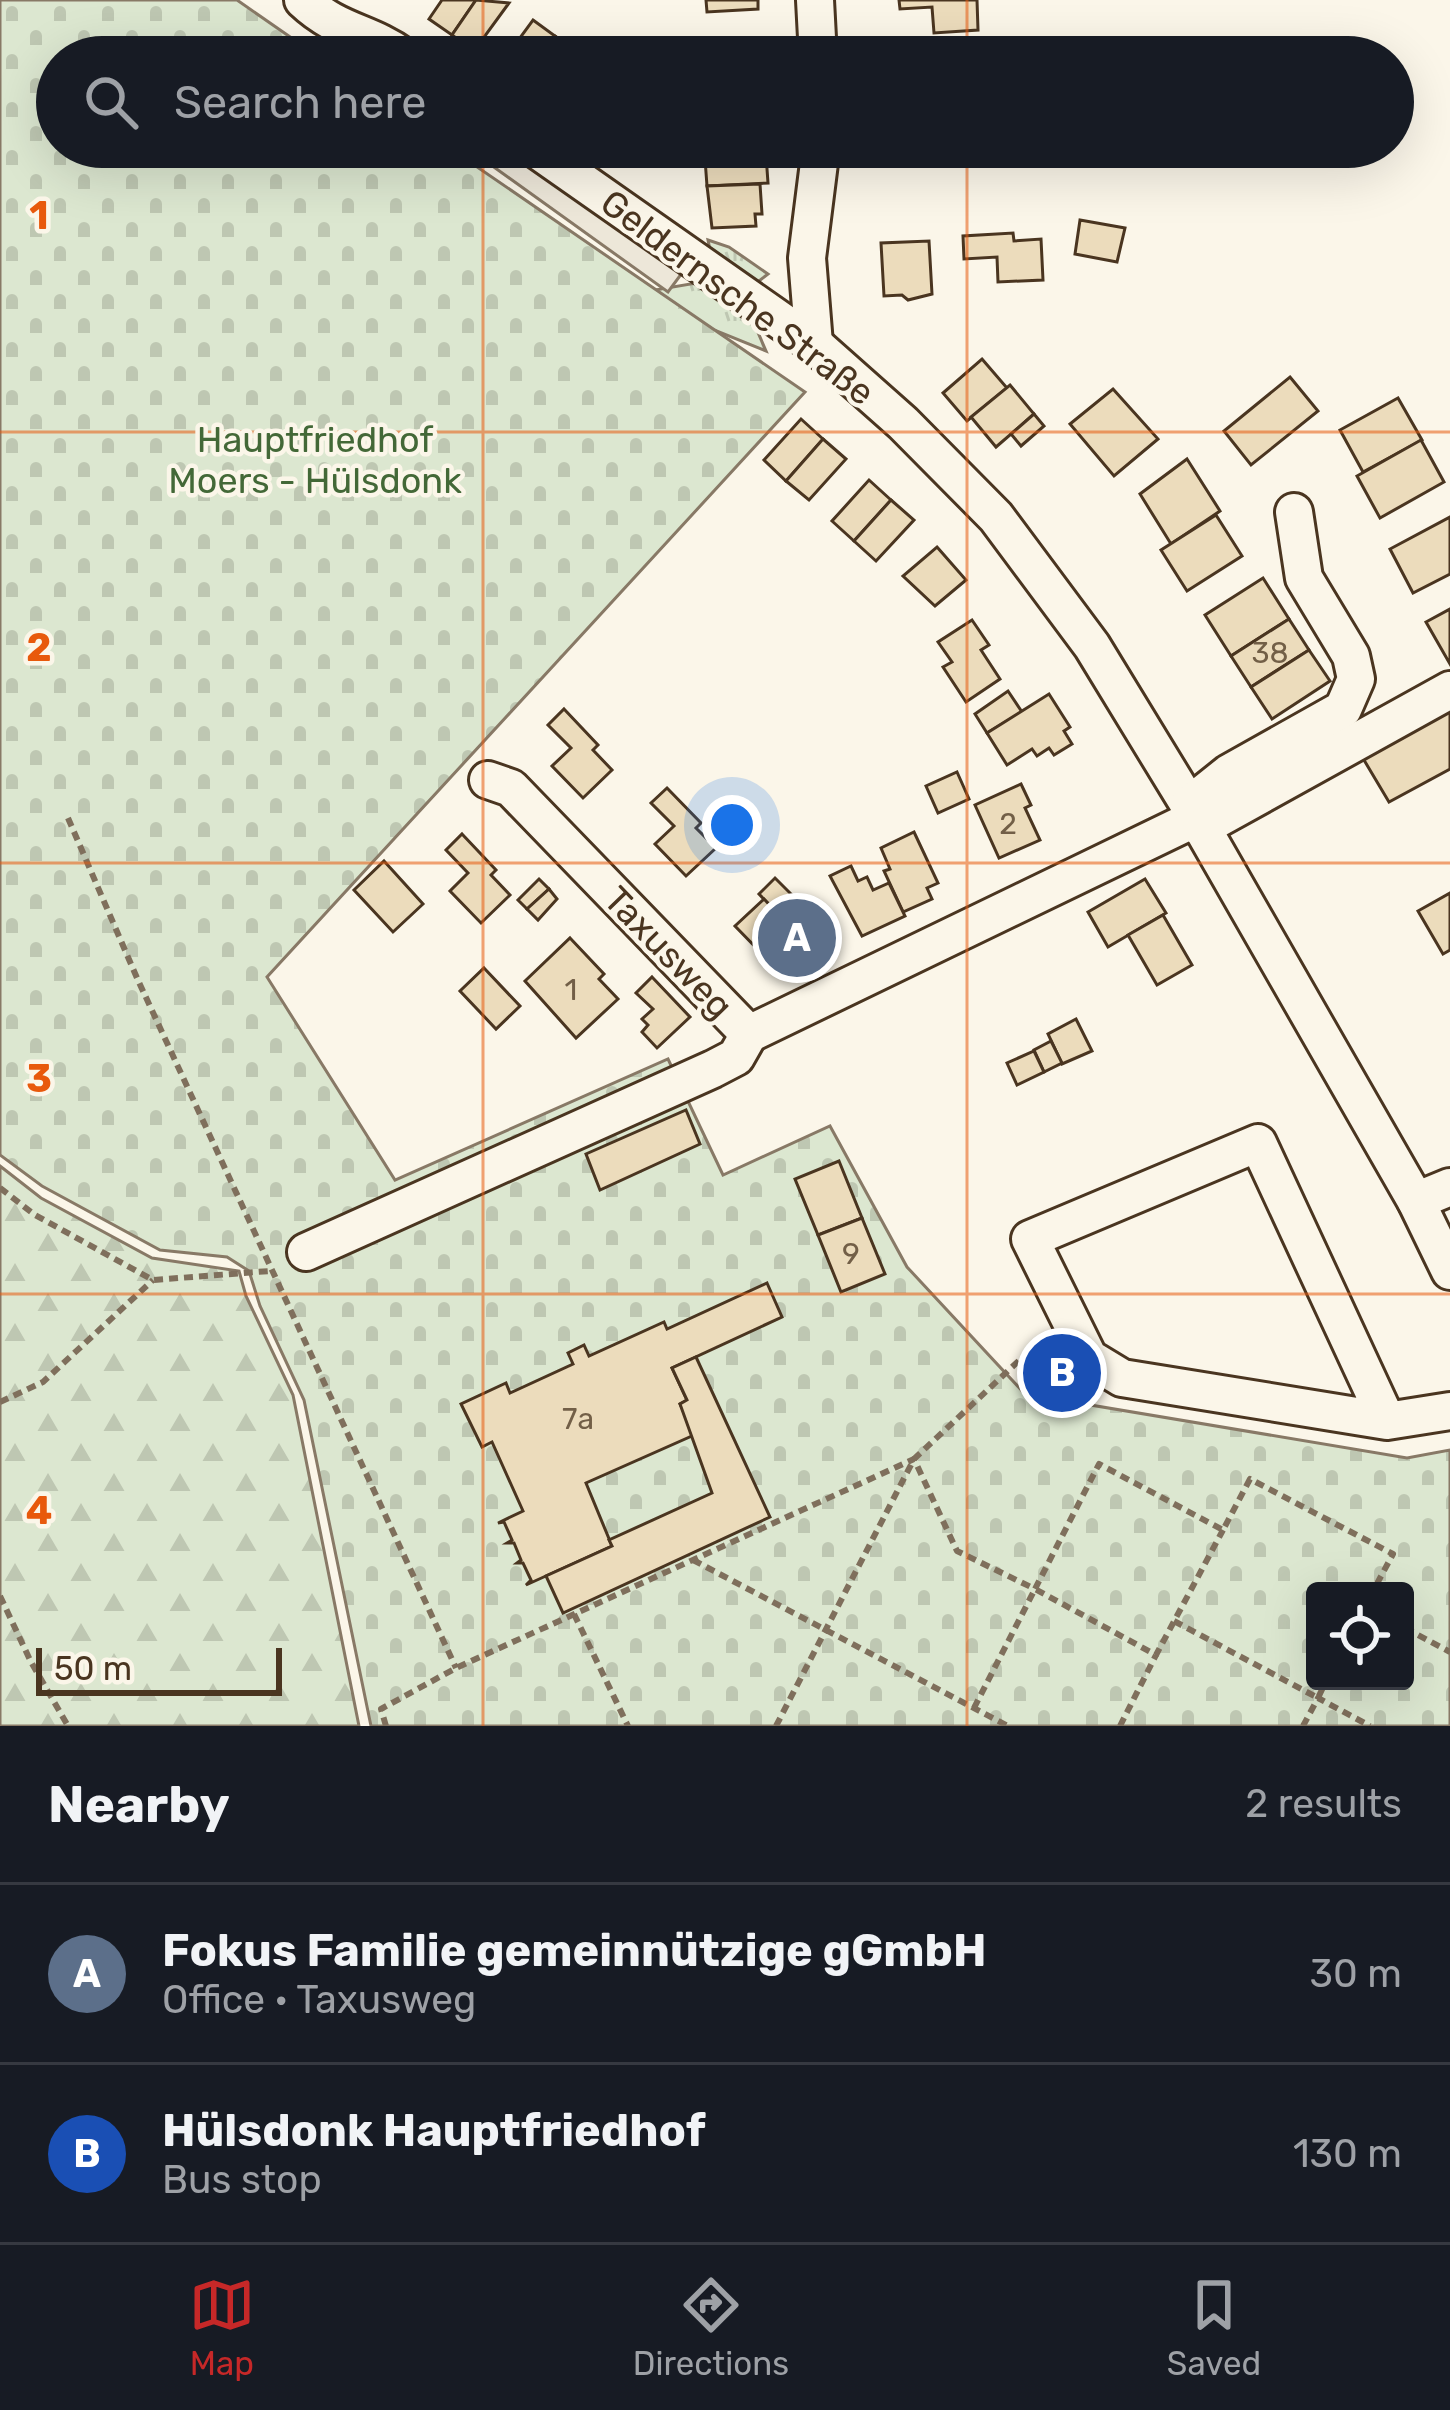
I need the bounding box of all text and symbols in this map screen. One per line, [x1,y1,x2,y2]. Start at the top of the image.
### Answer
search box [36,36,1414,168]
icon: search [78,69,144,135]
text: Search here [174,76,426,129]
street label: Geldernsche Straße [593,181,883,414]
text: 1 [29,193,49,239]
park label: Hauptfriedhof Moers - Hülsdonk [168,418,462,502]
text: 2 [26,625,52,671]
house number: 38 [1251,635,1289,671]
your location [702,795,762,855]
house number: 2 [999,806,1017,842]
street label: Taxusweg [595,878,742,1027]
pin: A [758,893,836,983]
house number: 1 [565,972,577,1008]
text: 3 [26,1056,52,1102]
house number: 9 [842,1236,860,1272]
pin: B [1023,1328,1101,1418]
house number: 7a [562,1401,594,1437]
text: 4 [26,1488,52,1534]
map controls [1306,1582,1414,1690]
button: locate [1306,1582,1414,1690]
scale bar [36,1642,282,1695]
text: 50 m [54,1649,132,1688]
text: Nearby [48,1774,230,1835]
text: 2 results [1245,1781,1402,1827]
text: Fokus Familie gemeinnützige gGmbH [162,1924,986,1977]
text: A [73,1951,101,1997]
text: 30 m [1310,1951,1402,1997]
text: Office · Taxusweg [162,1977,476,2023]
text: Hülsdonk Hauptfriedhof [162,2104,706,2157]
text: B [73,2131,101,2177]
text: 130 m [1293,2131,1402,2177]
text: Bus stop [162,2157,322,2203]
tab: Map [189,2272,255,2383]
tab: Directions [633,2272,789,2383]
tab: Saved [1167,2272,1261,2383]

